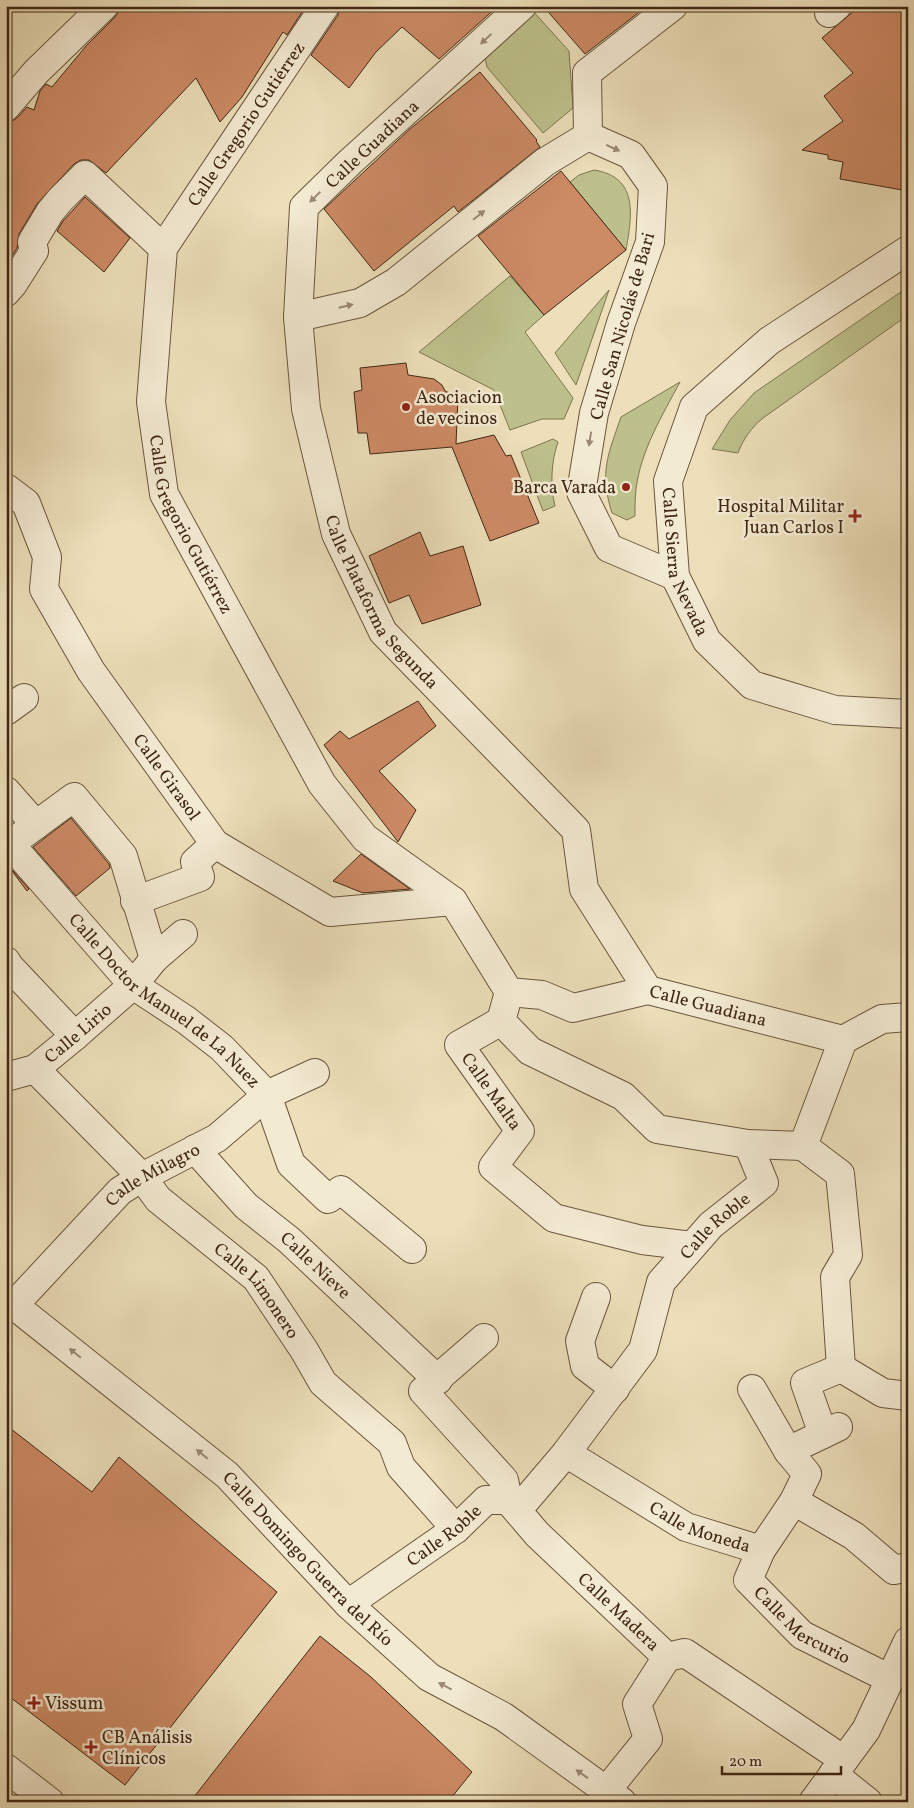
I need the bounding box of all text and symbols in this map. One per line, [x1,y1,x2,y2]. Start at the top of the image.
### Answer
one-way arrow [480,33,492,45]
street label: Calle Gregorio Gutiérrez [183,37,312,212]
street label: Calle Guadiana [321,95,426,195]
one-way arrow [606,144,620,152]
one-way arrow [309,191,321,203]
one-way arrow [472,210,485,221]
street label: Calle San Nicolás de Bari [585,230,662,423]
one-way arrow [338,302,353,310]
place label: Asociacion de vecinos [416,386,502,432]
marker: Asociacion de vecinos [400,401,412,413]
one-way arrow [586,432,594,448]
street label: Calle Gregorio Gutiérrez [142,433,238,619]
place label: Barca Varada [513,476,616,501]
marker: Barca Varada [620,481,632,493]
street label: Calle Sierra Nevada [654,486,714,641]
place label: Hospital Militar Juan Carlos I [717,495,844,541]
marker: Hospital Militar Juan Carlos I [848,509,862,523]
street label: Calle Plataforma Segunda [318,513,443,696]
street label: Calle Girasol [126,729,205,826]
street label: Calle Doctor Manuel de La Nuez [62,909,265,1094]
street label: Calle Guadiana [646,980,769,1034]
street label: Calle Lirio [40,998,118,1070]
street label: Calle Malta [454,1048,527,1136]
street label: Calle Milagro [100,1138,205,1213]
street label: Calle Roble [675,1187,756,1266]
street label: Calle Nieve [274,1227,356,1306]
street label: Calle Limonero [208,1238,304,1344]
one-way arrow [68,1348,81,1359]
one-way arrow [196,1449,209,1460]
street label: Calle Domingo Guerra del Río [216,1467,398,1653]
street label: Calle Moneda [644,1496,753,1560]
street label: Calle Roble [402,1500,488,1573]
street label: Calle Madera [571,1568,664,1658]
street label: Calle Mercurio [747,1581,854,1671]
one-way arrow [438,1682,453,1690]
place label: Vissum [45,1692,103,1717]
marker: Vissum [27,1696,41,1710]
place label: CB Análisis Clínicos [102,1726,193,1772]
marker: CB Análisis Clínicos [84,1740,98,1754]
scale bar [722,1743,840,1775]
text: 20 m [729,1752,762,1773]
one-way arrow [575,1769,589,1779]

